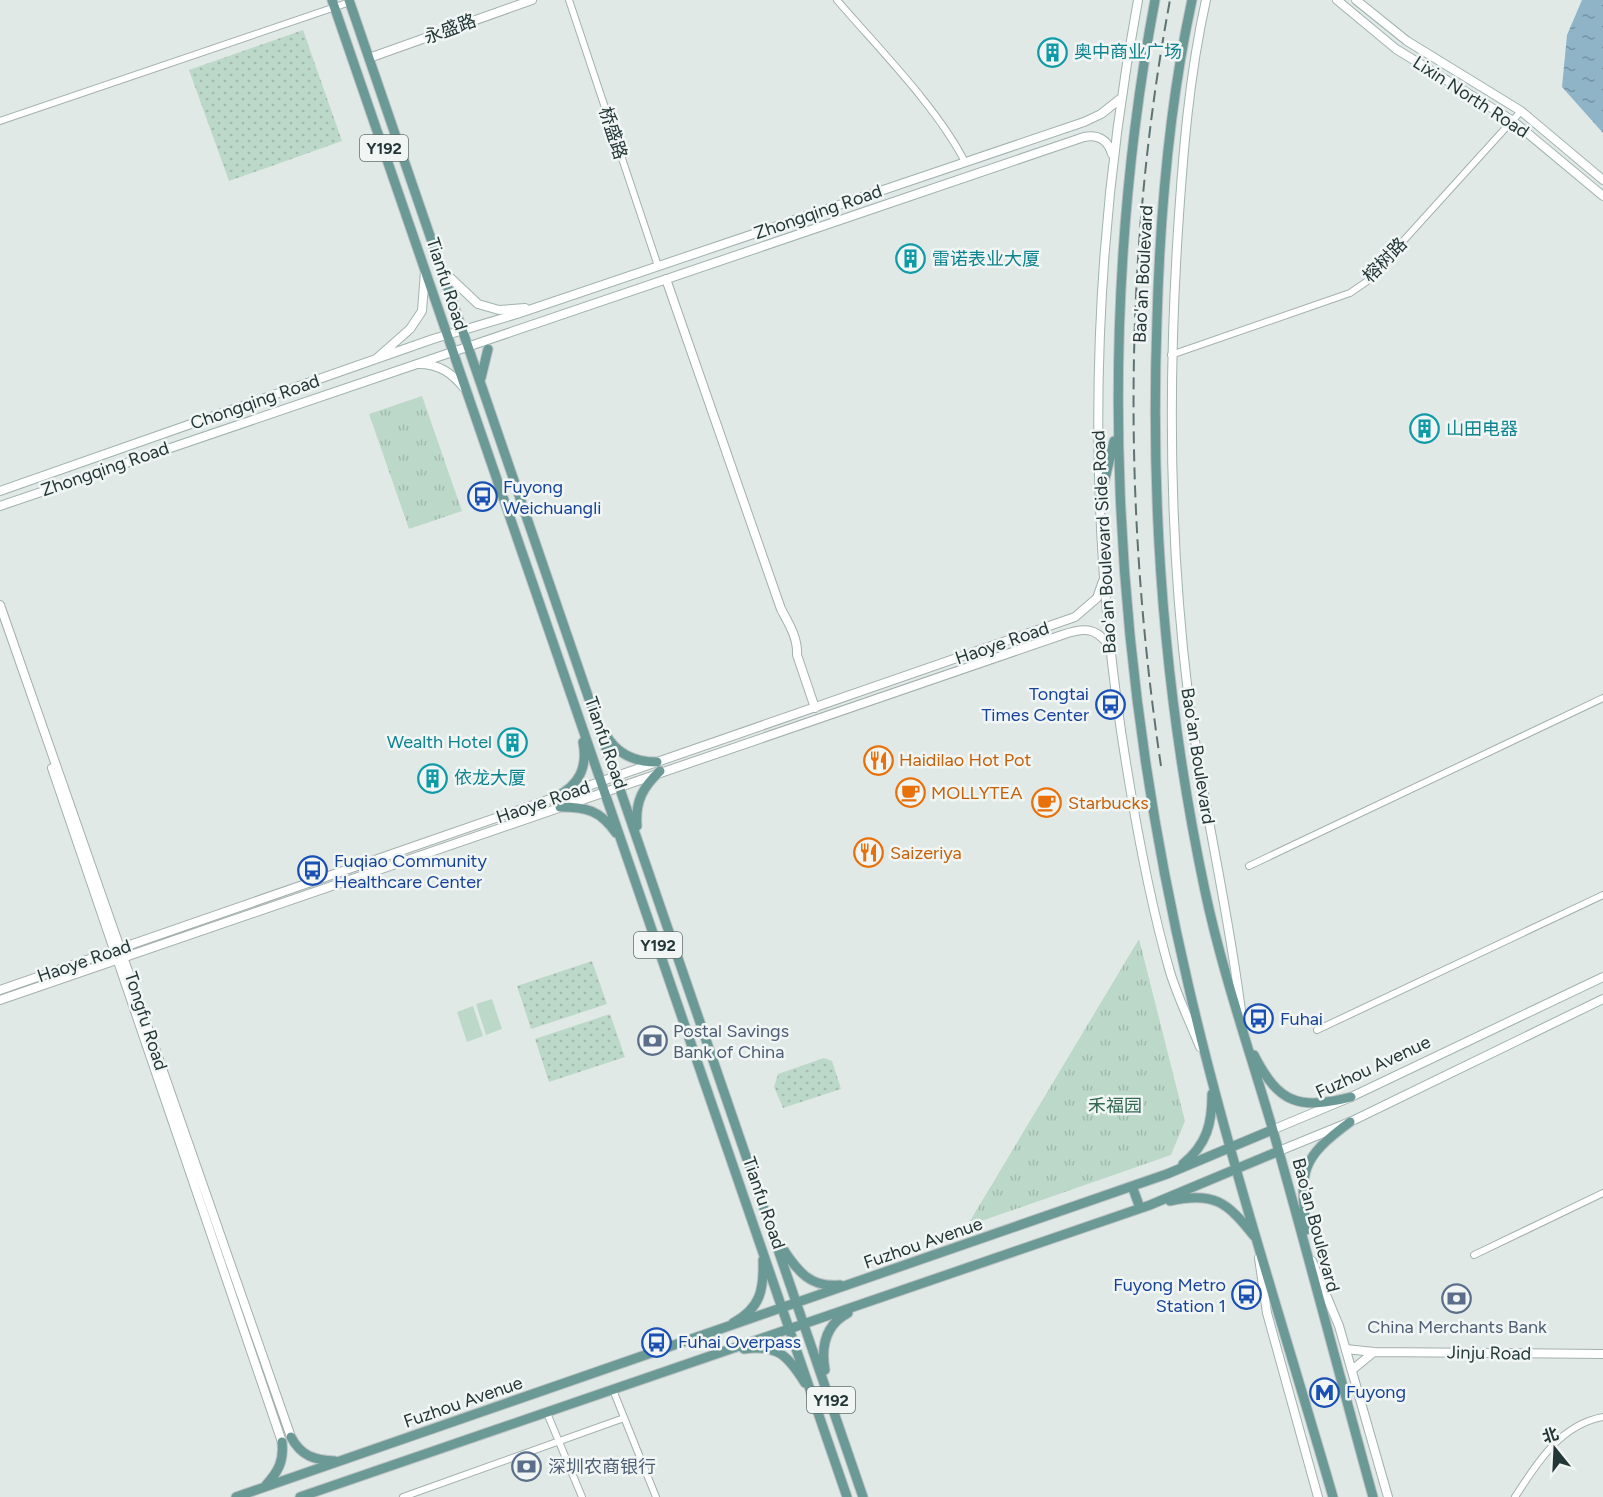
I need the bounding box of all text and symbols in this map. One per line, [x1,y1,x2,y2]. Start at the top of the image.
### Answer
street label: 永盛路 [421,9,479,49]
building icon: 奥中商业广场 [1037,36,1069,68]
place label: 奥中商业广场 [1074,41,1182,63]
street label: Lixin North Road [1409,51,1533,143]
street label: 桥盛路 [594,104,632,162]
road number: Y192 [360,135,408,161]
street label: Zhongqing Road [751,180,885,244]
street label: Bao'an Boulevard [1128,205,1158,343]
street label: 榕树路 [1358,233,1412,287]
street label: Tianfu Road [422,235,472,333]
building icon: 雷诺表业大厦 [895,243,927,275]
place label: 雷诺表业大厦 [932,248,1040,270]
street label: Chongqing Road [188,370,322,434]
building icon: 山田电器 [1409,413,1441,445]
place label: 山田电器 [1446,418,1518,440]
street label: Bao'an Boulevard Side Road [1087,430,1121,654]
street label: Zhongqing Road [38,437,172,501]
place label: Fuyong Weichuangli [503,476,601,519]
bus stop icon: Fuyong Weichuangli [466,481,498,513]
street label: Haoye Road [952,617,1052,669]
place label: Tongtai Times Center [981,683,1089,726]
street label: Bao'an Boulevard [1176,686,1220,826]
bus stop icon: Tongtai Times Center [1094,688,1126,720]
street label: Tianfu Road [580,694,632,792]
building icon: Wealth Hotel [497,726,529,758]
place label: Wealth Hotel [387,731,492,753]
restaurant icon: Haidilao Hot Pot [862,744,894,776]
place label: Haidilao Hot Pot [899,749,1032,771]
building icon: 依龙大厦 [417,762,449,794]
place label: 依龙大厦 [454,767,526,789]
street label: Haoye Road [493,776,593,828]
cafe icon: MOLLYTEA [894,777,926,809]
place label: MOLLYTEA [931,782,1022,804]
cafe icon: Starbucks [1031,787,1063,819]
place label: Starbucks [1068,792,1149,814]
restaurant icon: Saizeriya [853,837,885,869]
place label: Saizeriya [890,842,962,864]
place label: Fuqiao Community Healthcare Center [334,850,487,893]
bus stop icon: Fuqiao Community Healthcare Center [297,855,329,887]
road number: Y192 [634,932,682,958]
street label: Haoye Road [34,935,134,987]
street label: Tongfu Road [120,969,172,1073]
bus stop icon: Fuhai [1243,1003,1275,1035]
place label: Fuhai [1280,1008,1323,1030]
place label: Postal Savings Bank of China [673,1020,789,1063]
bank icon: Postal Savings Bank of China [636,1025,668,1057]
street label: Fuzhou Avenue [1312,1031,1434,1103]
park label: 禾福园 [1088,1095,1142,1117]
street label: Tianfu Road [738,1154,790,1252]
street label: Bao'an Boulevard [1288,1156,1344,1294]
street label: Fuzhou Avenue [861,1212,986,1274]
place label: Fuyong Metro Station 1 [1113,1274,1226,1317]
bus stop icon: Fuyong Metro Station 1 [1231,1279,1263,1311]
bank icon: China Merchants Bank [1441,1282,1473,1314]
place label: China Merchants Bank [1367,1316,1547,1338]
bus stop icon: Fuhai Overpass [641,1326,673,1358]
place label: Fuhai Overpass [678,1331,801,1353]
street label: Jinju Road [1447,1341,1531,1365]
street label: Fuzhou Avenue [401,1371,526,1433]
metro station icon: Fuyong [1309,1376,1341,1408]
place label: Fuyong [1346,1381,1406,1403]
road number: Y192 [807,1387,855,1413]
north arrow [1525,1419,1585,1479]
text: 北 [1540,1424,1561,1447]
bank icon: 深圳农商银行 [511,1451,543,1483]
place label: 深圳农商银行 [548,1456,656,1478]

